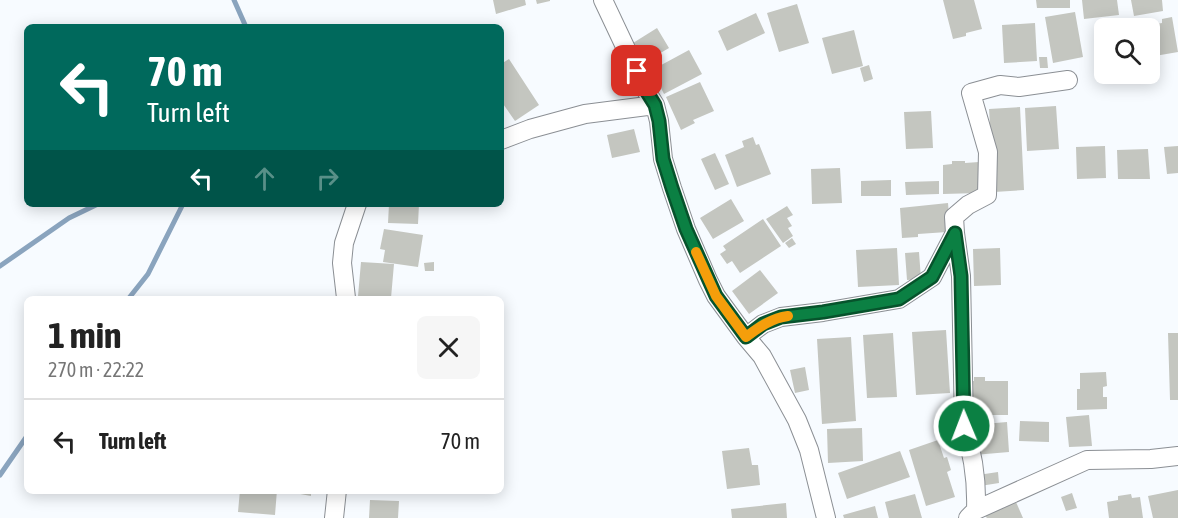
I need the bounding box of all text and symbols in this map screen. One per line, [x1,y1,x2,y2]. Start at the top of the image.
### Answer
map controls [1094,18,1160,84]
button: search [1094,18,1160,84]
pin [611,45,662,96]
text: 70 m [147,47,222,95]
icon: left [48,48,126,126]
icon: arrive [620,54,653,87]
text: Turn left [147,97,230,128]
icon: left [185,162,218,195]
icon: ahead [248,162,281,195]
icon: right [311,162,344,195]
text: 1 min [48,314,122,356]
button: close [417,316,480,379]
text: 270 m · 22:22 [48,358,144,381]
position arrow [932,394,996,458]
icon: left [48,425,81,458]
text: Turn left [99,428,166,454]
text: 70 m [440,428,480,454]

